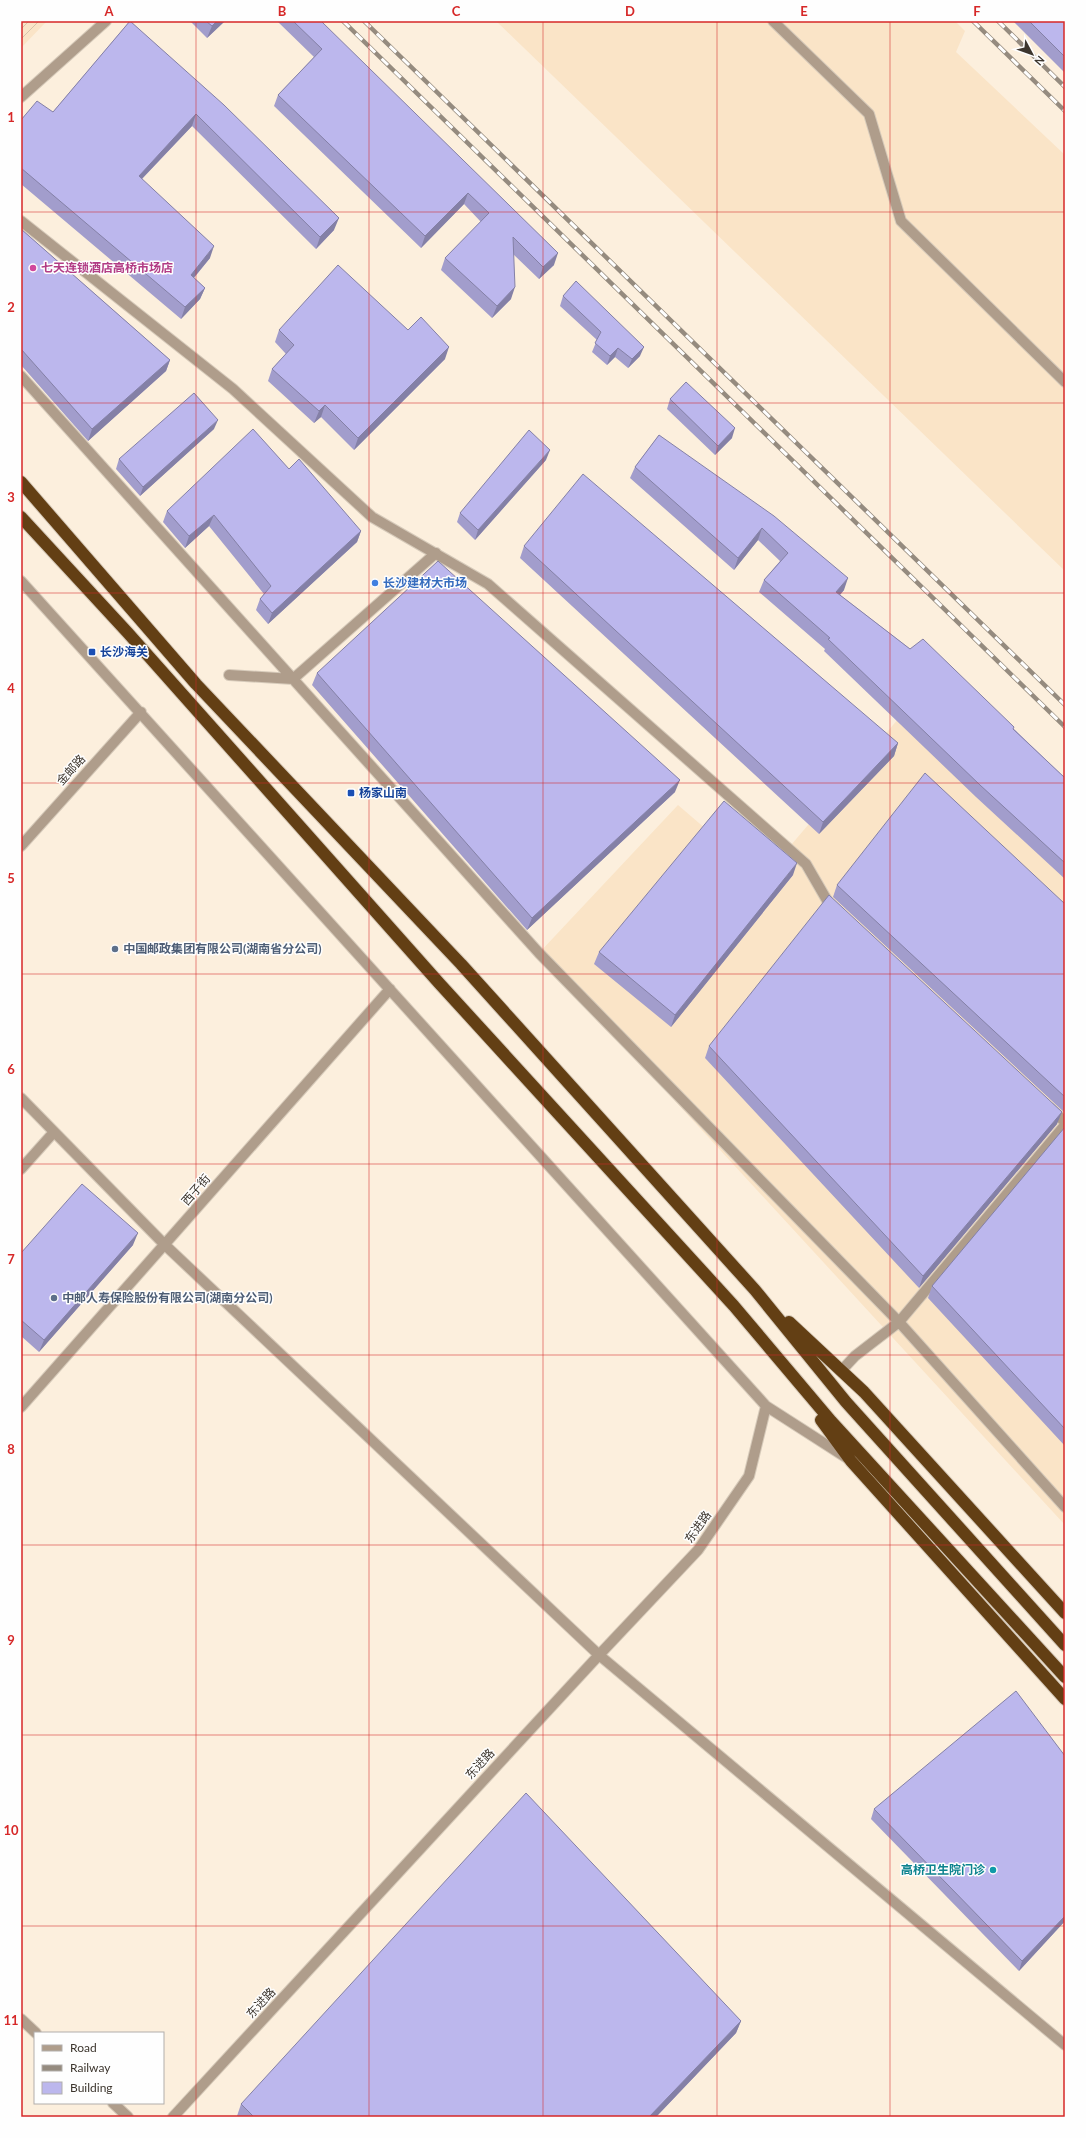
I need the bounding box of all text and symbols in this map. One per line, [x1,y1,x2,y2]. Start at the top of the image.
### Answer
text: A [103,3,114,19]
text: B [278,3,287,19]
text: C [452,3,461,19]
text: D [625,3,635,19]
text: E [800,3,808,19]
text: F [973,3,981,19]
north arrow [1012,34,1052,74]
text: N [1032,53,1048,68]
text: 1 [7,109,15,125]
place label: 七天连锁酒店高桥市场店 [41,260,173,275]
marker: 七天连锁酒店高桥市场店 [28,263,38,273]
text: 2 [7,299,15,315]
text: 3 [7,489,15,505]
place label: 长沙建材大市场 [383,575,467,590]
marker: 长沙建材大市场 [370,578,380,588]
place label: 长沙海关 [100,644,148,659]
marker: 长沙海关 [87,647,97,657]
text: 4 [7,680,15,696]
street label: 金邮路 [53,751,88,788]
place label: 杨家山南 [359,785,407,800]
marker: 杨家山南 [346,788,356,798]
text: 5 [7,870,15,886]
place label: 中国邮政集团有限公司(湖南省分公司) [123,941,322,956]
marker: 中国邮政集团有限公司(湖南省分公司) [110,944,120,954]
text: 6 [7,1061,15,1077]
street label: 西子街 [178,1171,213,1208]
text: 7 [7,1251,15,1267]
place label: 中邮人寿保险股份有限公司(湖南分公司) [62,1290,273,1305]
marker: 中邮人寿保险股份有限公司(湖南分公司) [49,1293,59,1303]
text: 8 [7,1441,15,1457]
street label: 东进路 [681,1508,714,1546]
text: 9 [7,1632,15,1648]
street label: 东进路 [462,1745,497,1782]
text: 10 [3,1822,19,1838]
place label: 高桥卫生院门诊 [901,1862,986,1877]
marker: 高桥卫生院门诊 [988,1865,998,1875]
street label: 东进路 [243,1984,278,2021]
text: 11 [3,2012,19,2028]
legend [34,2032,164,2104]
text: Road [70,2040,97,2055]
text: Railway [70,2060,111,2075]
text: Building [70,2080,113,2095]

